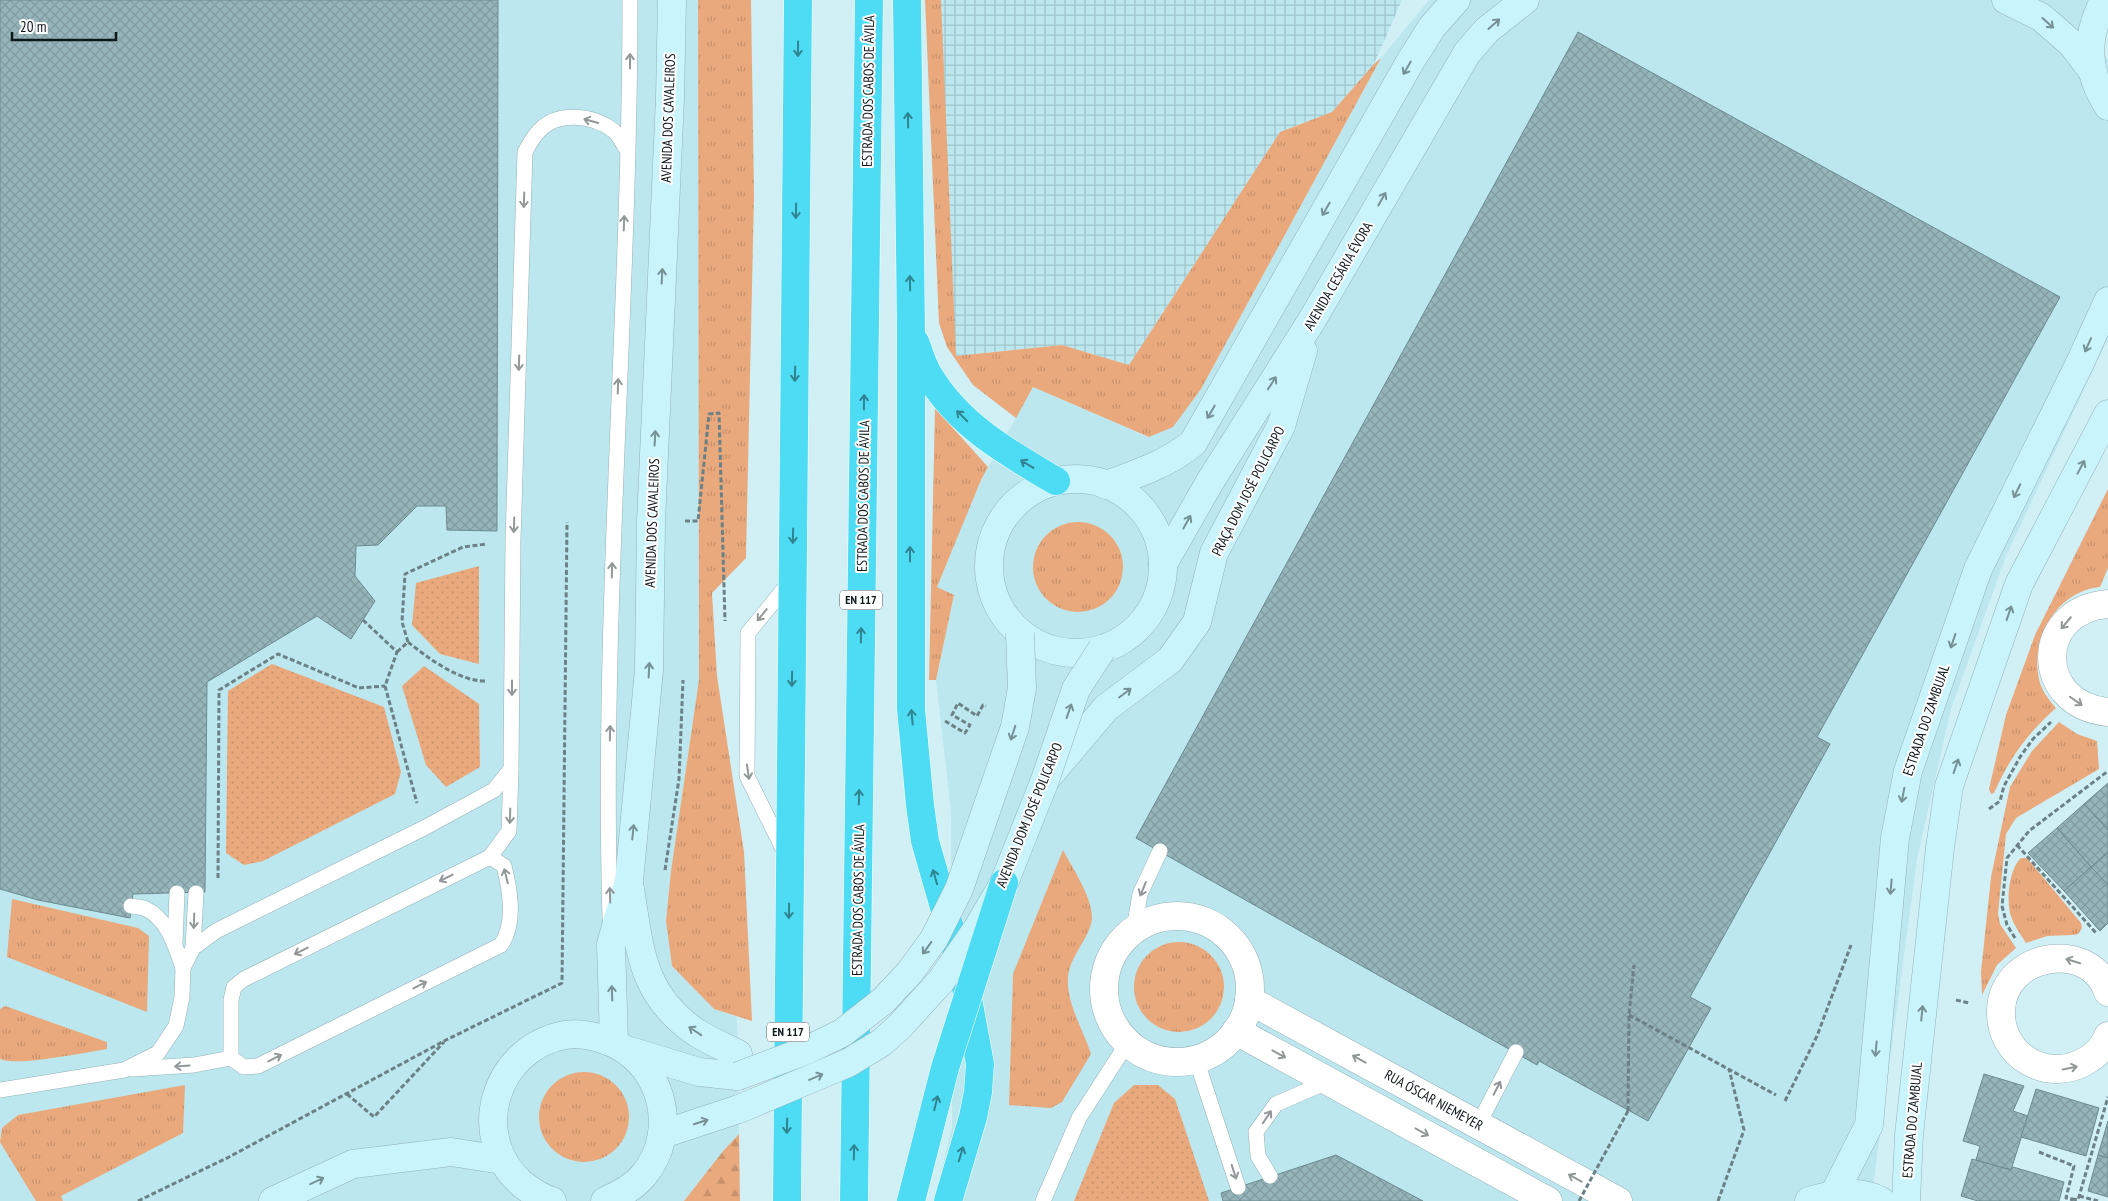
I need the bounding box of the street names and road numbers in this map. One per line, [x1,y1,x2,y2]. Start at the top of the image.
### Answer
street label: ESTRADA DOS CABOS DE ÁVILA [858,15,878,167]
street label: AVENIDA DOS CAVALEIROS [657,53,679,183]
street label: AVENIDA CESÁRIA ÉVORA [1300,218,1377,334]
street label: ESTRADA DOS CABOS DE ÁVILA [853,420,873,572]
street label: PRAÇA DOM JOSÉ POLICARPO [1207,423,1289,559]
street label: AVENIDA DOS CAVALEIROS [641,458,663,588]
road number: EN 117 [840,590,882,610]
street label: ESTRADA DO ZAMBUJAL [1899,662,1954,778]
street label: AVENIDA DOM JOSÉ POLICARPO [992,740,1066,890]
street label: ESTRADA DOS CABOS DE ÁVILA [848,824,868,976]
road number: EN 117 [767,1022,809,1042]
street label: ESTRADA DO ZAMBUJAL [1898,1061,1926,1179]
street label: RUA ÓSCAR NIEMEYER [1382,1065,1487,1135]

